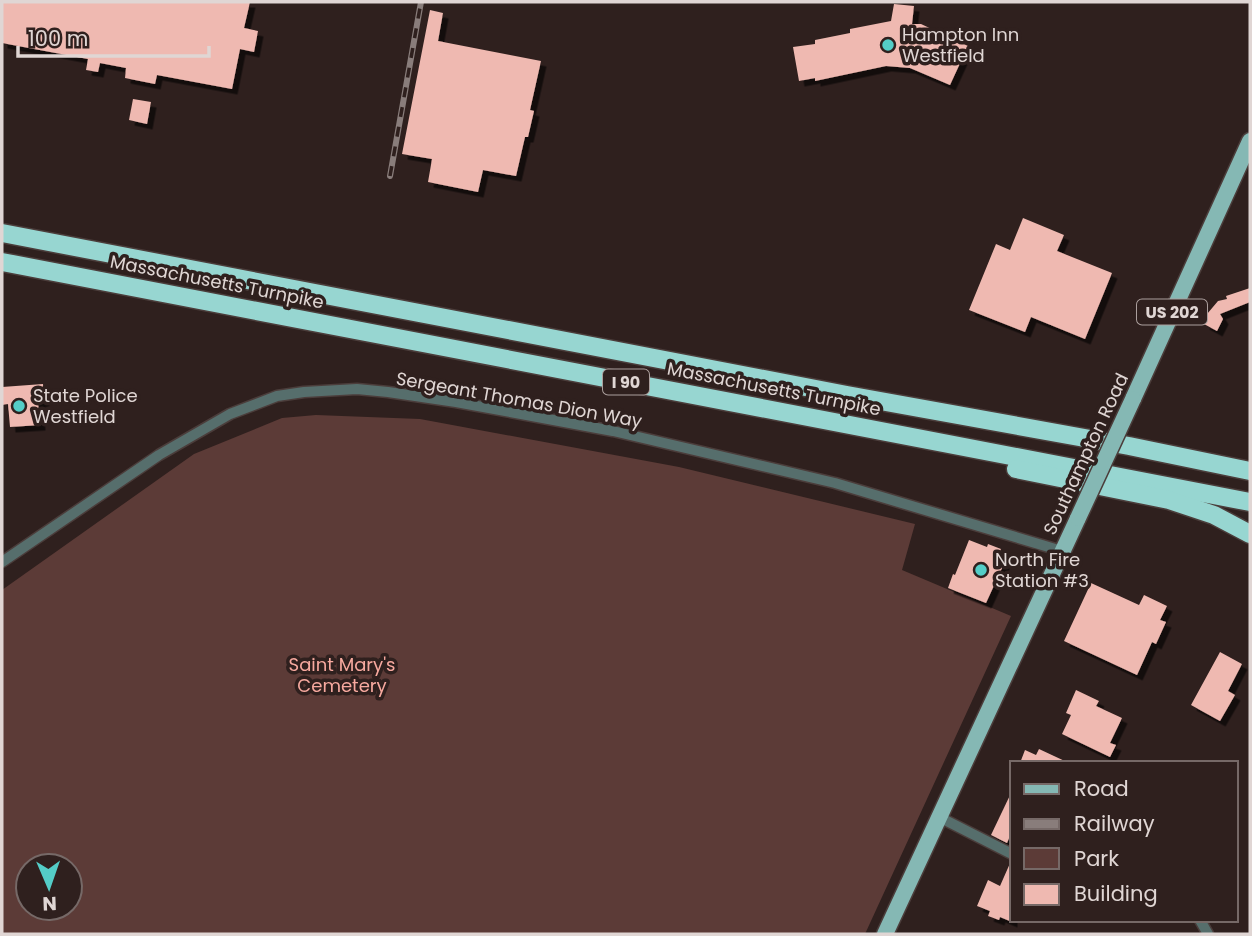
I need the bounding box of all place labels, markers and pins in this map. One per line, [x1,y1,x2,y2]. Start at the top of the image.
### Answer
place label: Hampton Inn Westfield [902,22,1019,68]
marker: Hampton Inn Westfield [880,37,896,53]
place label: State Police Westfield [33,383,138,429]
marker: State Police Westfield [11,398,27,414]
place label: North Fire Station #3 [995,547,1089,593]
marker: North Fire Station #3 [973,562,989,578]

